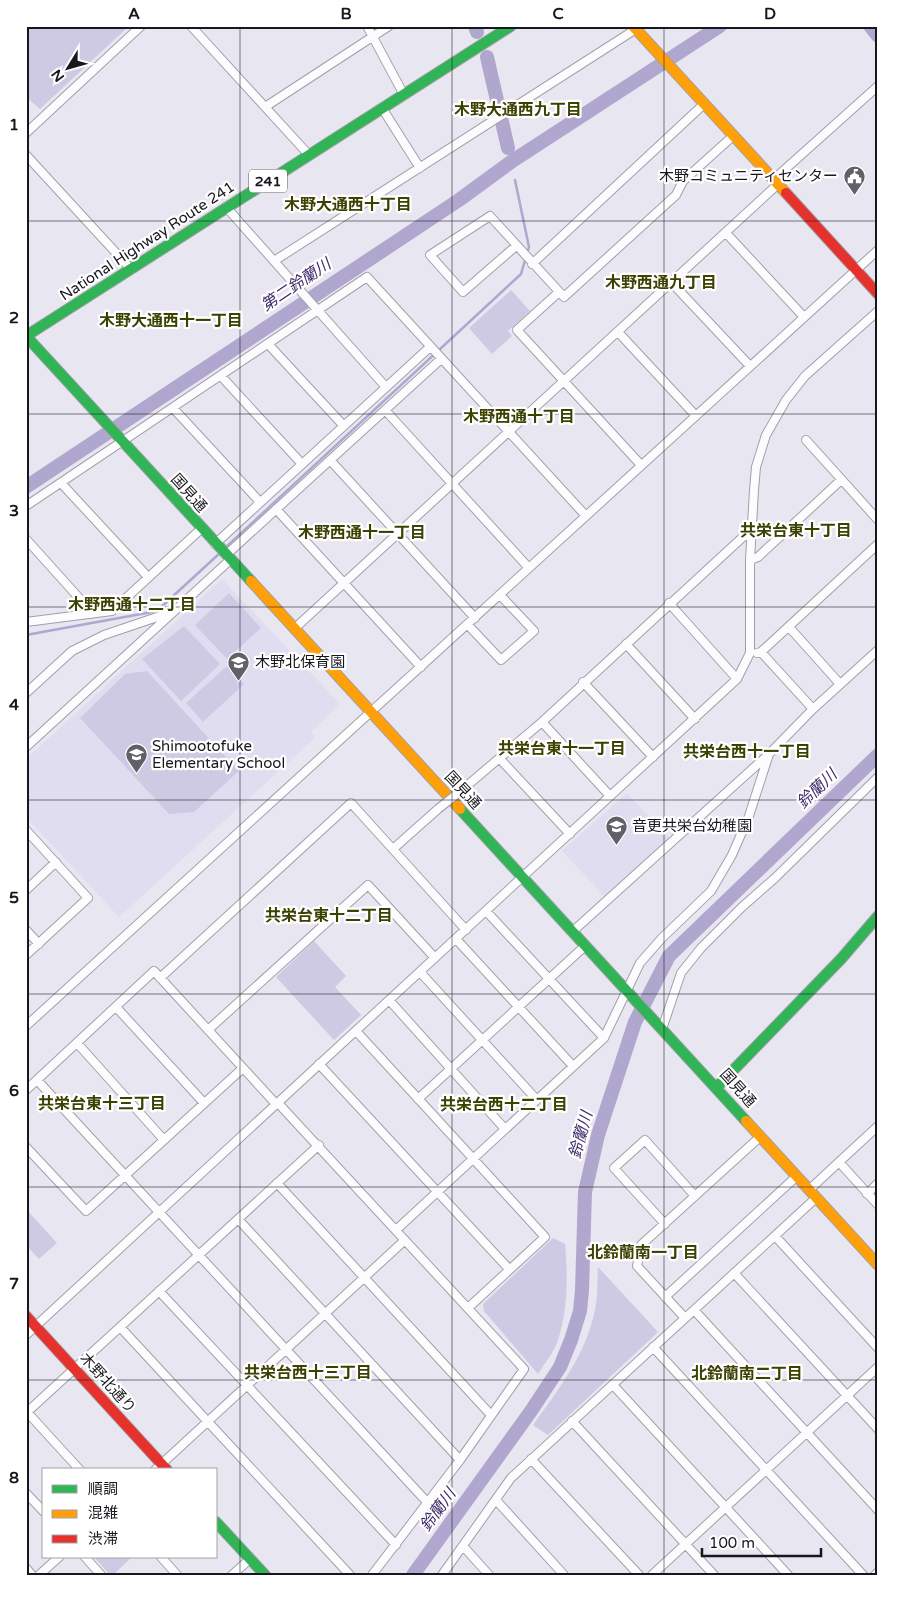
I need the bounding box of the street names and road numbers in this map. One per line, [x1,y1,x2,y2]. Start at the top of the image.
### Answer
road number: 241 [249,170,287,192]
street label: National Highway Route 241 [56,178,238,304]
street label: 国見通 [167,470,211,516]
street label: 国見通 [441,767,485,813]
street label: 国見通 [716,1065,760,1111]
street label: 木野北通り [76,1349,140,1417]

